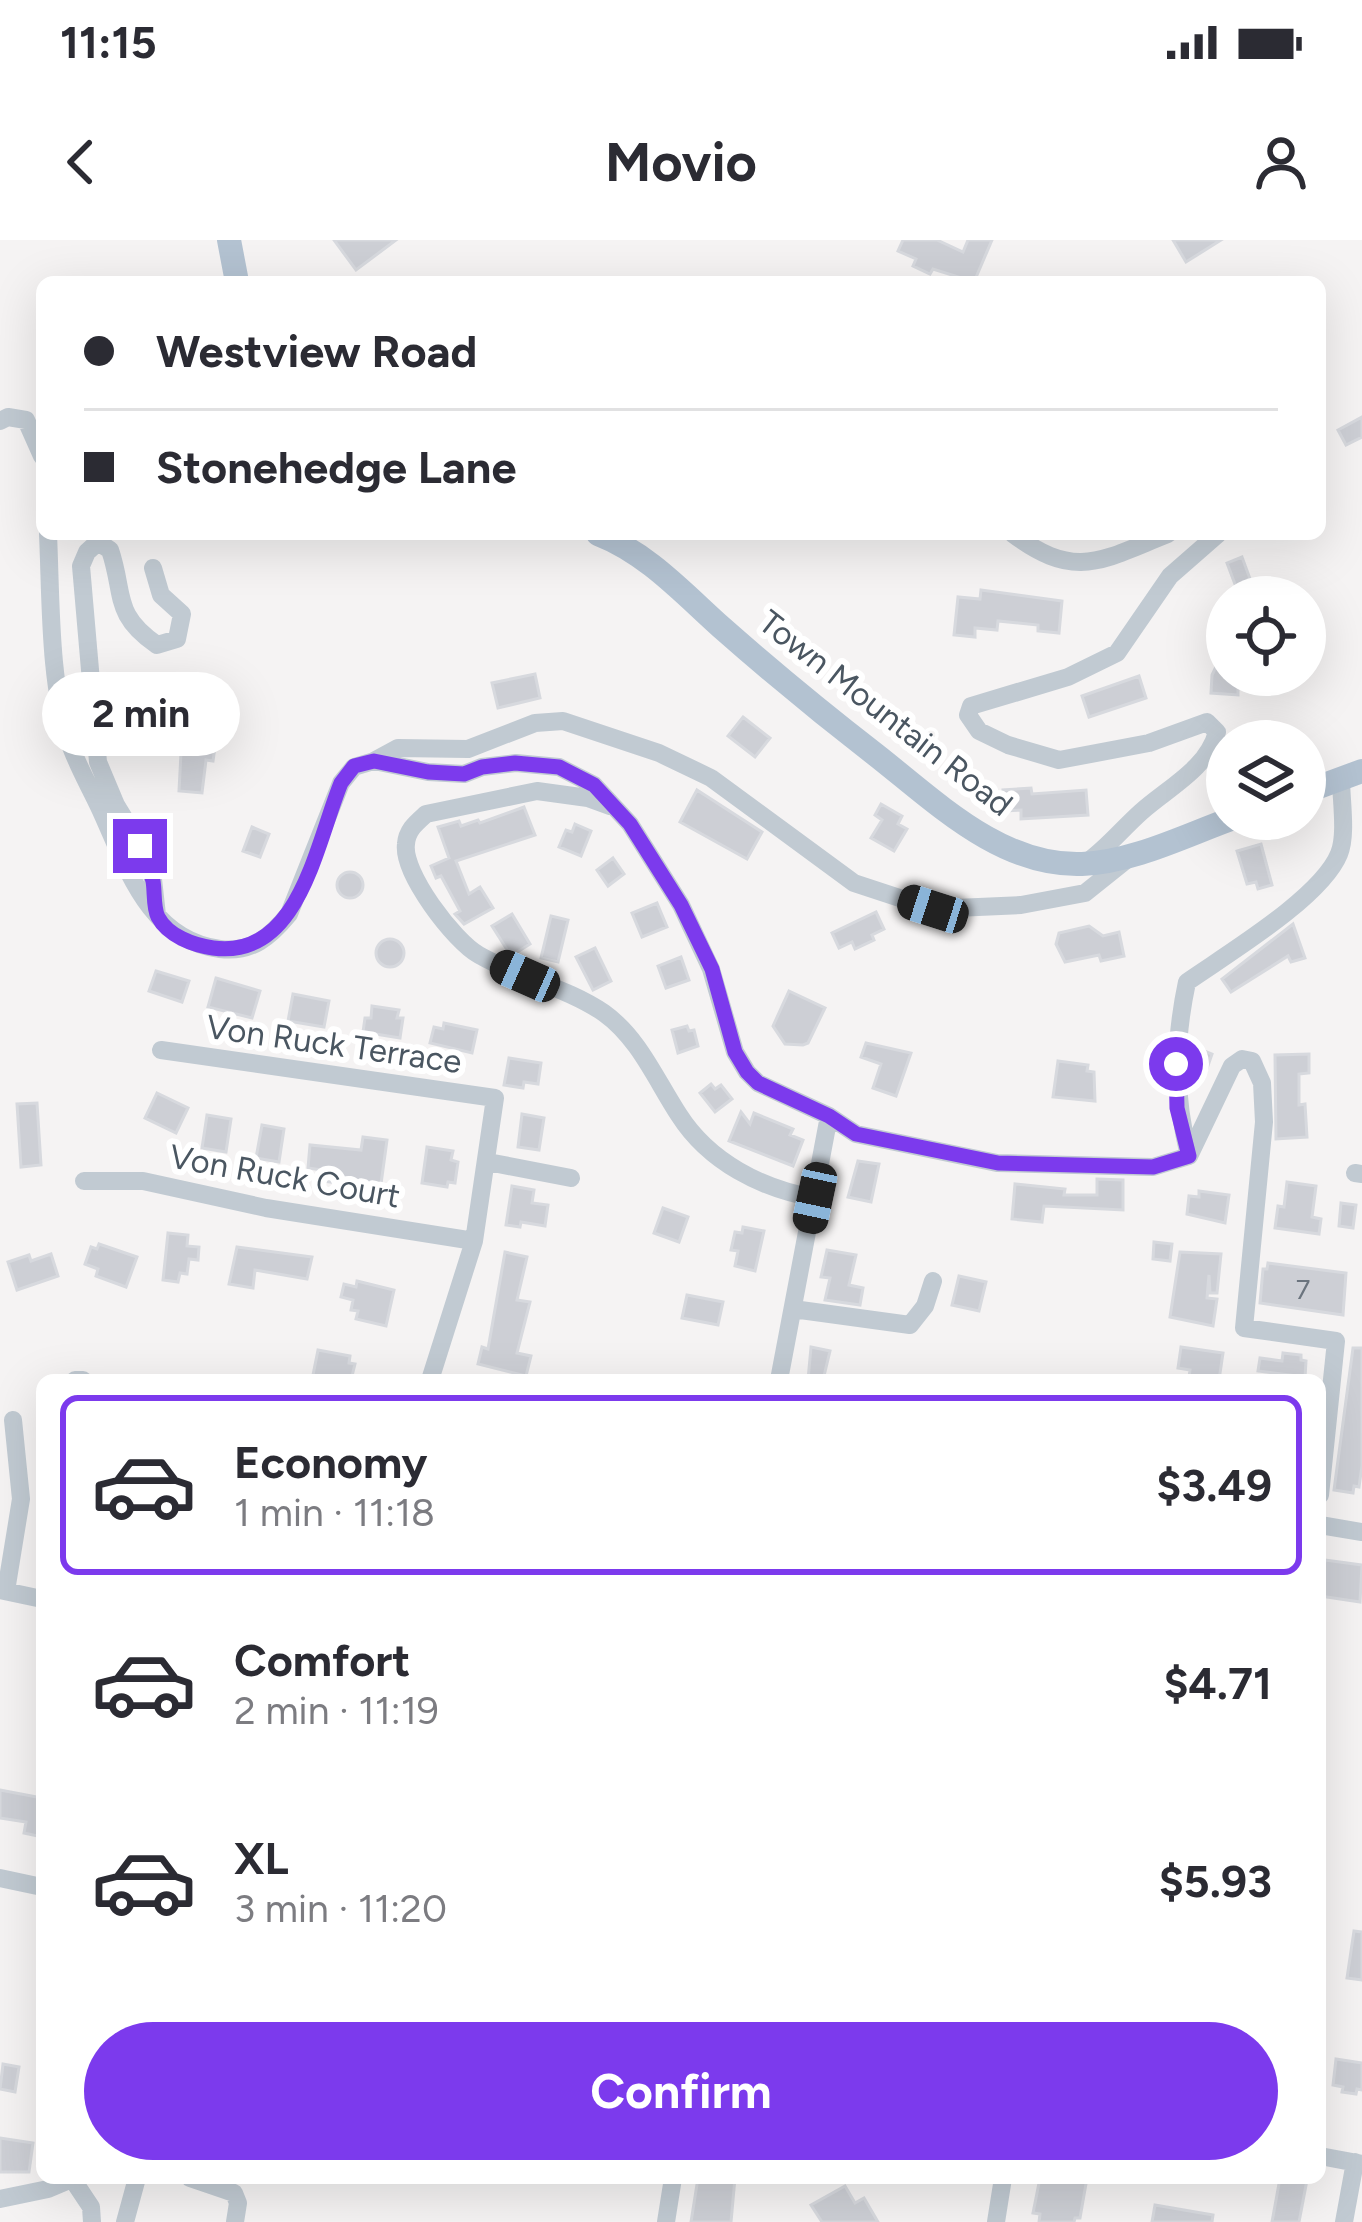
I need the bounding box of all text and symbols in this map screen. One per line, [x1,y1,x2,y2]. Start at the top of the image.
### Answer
text: 11:15 [60,15,157,69]
icon: back [48,129,114,195]
icon: person [1248,129,1314,195]
text: Movio [605,130,757,195]
text: Westview Road [156,324,477,378]
text: Stonehedge Lane [156,440,516,494]
map controls [1206,576,1326,840]
button: locate [1206,576,1326,696]
street label: Town Mountain Road [752,602,1020,824]
callout: 2 min [41,672,239,756]
text: 2 min [92,690,190,737]
button: layers [1206,720,1326,840]
route end [113,819,167,873]
car [893,881,973,937]
car [485,945,565,1007]
street label: Von Ruck Terrace [204,1007,464,1081]
route start [1149,1037,1203,1091]
street label: Von Ruck Court [167,1137,403,1215]
car [790,1159,840,1237]
house number: 7 [1296,1273,1310,1306]
icon: car [90,1431,198,1539]
text: Economy [234,1435,427,1489]
text: $3.49 [1156,1458,1272,1512]
text: 1 min · 11:18 [234,1489,435,1536]
icon: car [90,1629,198,1737]
text: Comfort [234,1633,410,1687]
text: $4.71 [1163,1656,1272,1710]
text: 2 min · 11:19 [234,1687,439,1734]
icon: car [90,1827,198,1935]
text: XL [234,1831,289,1885]
text: $5.93 [1159,1854,1272,1908]
text: 3 min · 11:20 [234,1885,447,1932]
button: Confirm [84,2022,1278,2160]

